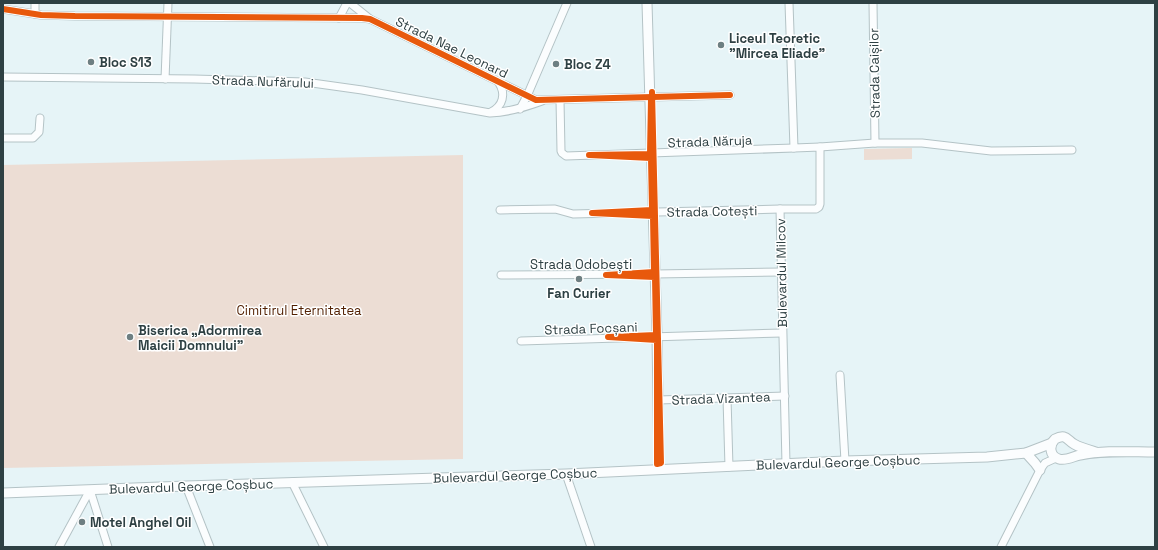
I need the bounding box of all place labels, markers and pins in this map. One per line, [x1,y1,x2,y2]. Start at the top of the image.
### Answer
place label: Liceul Teoretic "Mircea Eliade" [729,30,825,62]
marker: Liceul Teoretic "Mircea Eliade" [716,40,726,50]
place label: Bloc S13 [99,54,152,71]
place label: Bloc Z4 [564,56,611,73]
marker: Bloc S13 [86,57,96,67]
marker: Bloc Z4 [551,59,561,69]
marker: Fan Curier [574,274,584,284]
place label: Fan Curier [547,285,611,302]
place label: Biserica „Adormirea Maicii Domnului” [138,322,262,354]
marker: Biserica „Adormirea Maicii Domnului” [125,332,135,342]
place label: Motel Anghel Oil [90,514,192,531]
marker: Motel Anghel Oil [77,517,87,527]

